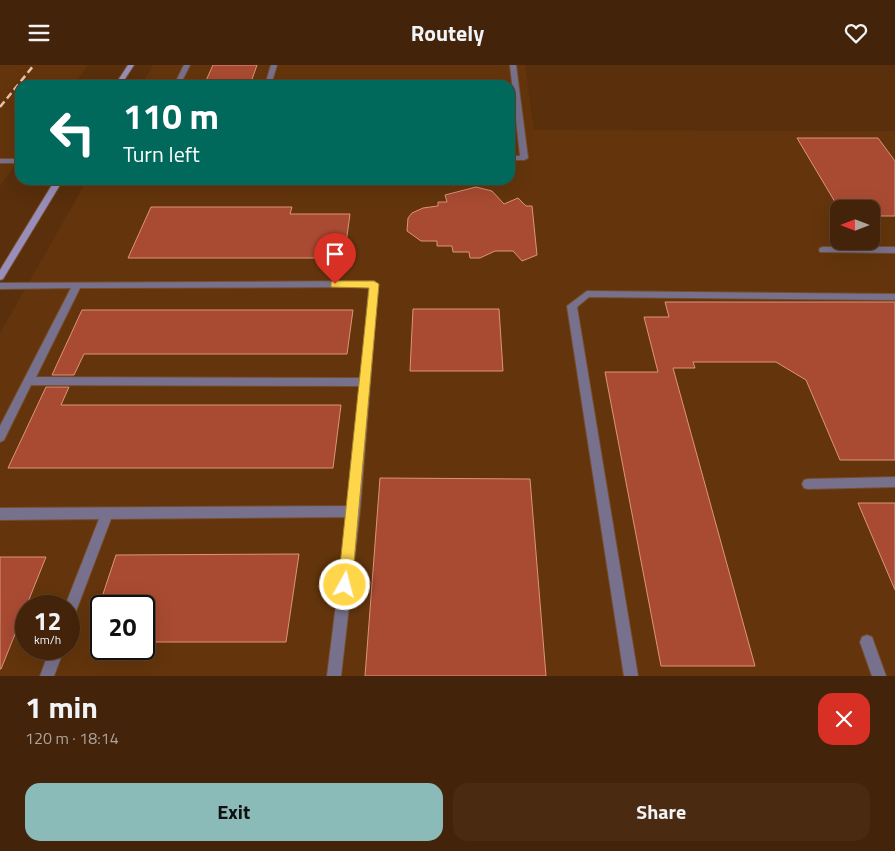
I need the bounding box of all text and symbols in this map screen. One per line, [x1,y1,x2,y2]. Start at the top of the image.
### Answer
text: Routely [411,16,484,50]
icon: menu [25,19,53,47]
icon: heart [842,19,870,47]
text: 110 m [123,89,219,143]
icon: left [40,100,105,165]
text: Turn left [123,137,200,171]
north arrow [830,200,880,250]
map controls [830,200,880,250]
pin [314,233,356,284]
icon: arrive [321,240,349,268]
position arrow [318,558,370,610]
speed limit sign: 20 [90,595,155,660]
text: 12 [33,602,62,640]
text: km/h [34,630,61,649]
text: 1 min [25,684,98,730]
button: close [818,693,870,745]
text: 120 m · 18:14 [25,726,119,750]
button: Exit [25,783,443,841]
button: Share [453,783,870,841]

